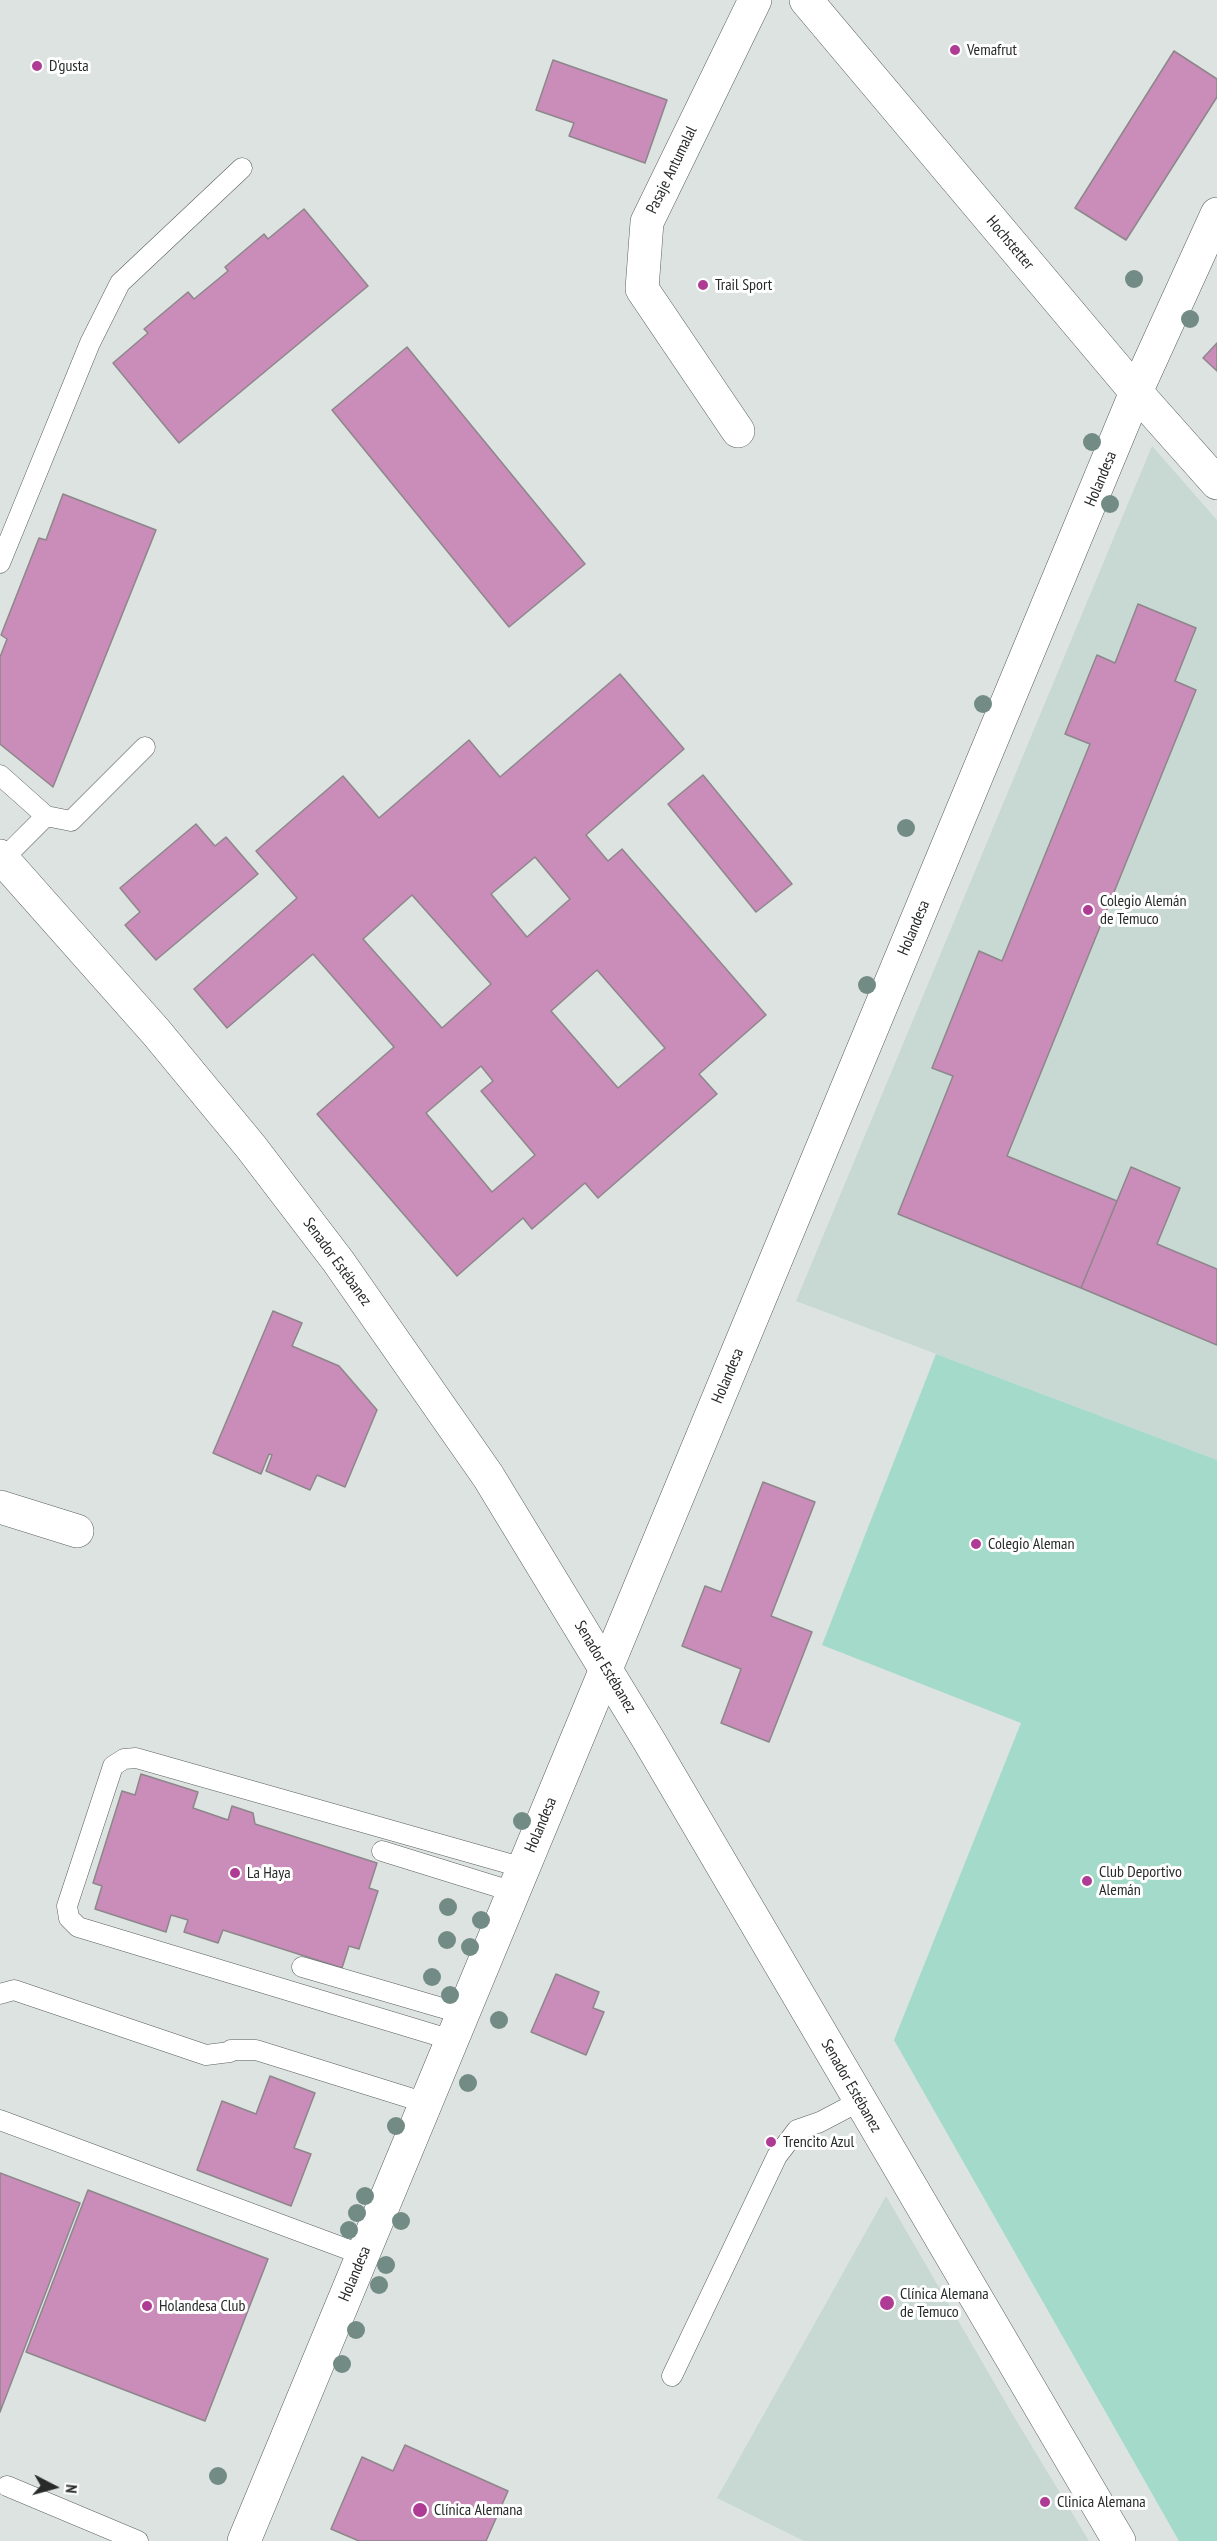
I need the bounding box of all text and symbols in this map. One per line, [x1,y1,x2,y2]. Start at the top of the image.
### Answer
place label: Vemafrut [967,40,1017,60]
marker: Vemafrut [948,43,962,57]
place label: D'gusta [49,56,89,76]
marker: D'gusta [30,59,44,73]
street label: Pasaje Antumalal [643,123,701,217]
street label: Hochstetter [982,212,1038,274]
place label: Trail Sport [715,275,772,295]
marker: Trail Sport [696,278,710,292]
street label: Holandesa [1081,449,1121,509]
place label: Colegio Alemán de Temuco [1100,891,1186,929]
street label: Holandesa [894,898,934,958]
marker: Colegio Alemán de Temuco [1081,903,1095,917]
street label: Senador Estébanez [299,1214,375,1310]
street label: Holandesa [708,1346,748,1406]
place label: Colegio Aleman [988,1534,1074,1554]
marker: Colegio Aleman [969,1537,983,1551]
street label: Senador Estébanez [570,1617,640,1717]
street label: Holandesa [521,1795,561,1855]
place label: Club Deportivo Alemán [1099,1862,1182,1900]
place label: La Haya [247,1863,291,1883]
marker: La Haya [228,1866,242,1880]
marker: Club Deportivo Alemán [1080,1874,1094,1888]
street label: Senador Estébanez [817,2036,885,2136]
place label: Trencito Azul [783,2132,854,2152]
marker: Trencito Azul [764,2135,778,2149]
street label: Holandesa [335,2244,375,2304]
place label: Clínica Alemana de Temuco [900,2284,989,2322]
marker: Clínica Alemana de Temuco [878,2294,896,2312]
place label: Holandesa Club [159,2296,245,2316]
marker: Holandesa Club [140,2299,154,2313]
north arrow [24,2457,84,2517]
text: N [62,2484,82,2494]
place label: Clinica Alemana [1057,2492,1146,2512]
marker: Clinica Alemana [1038,2495,1052,2509]
place label: Clínica Alemana [434,2500,523,2520]
marker: Clínica Alemana [411,2501,429,2519]

